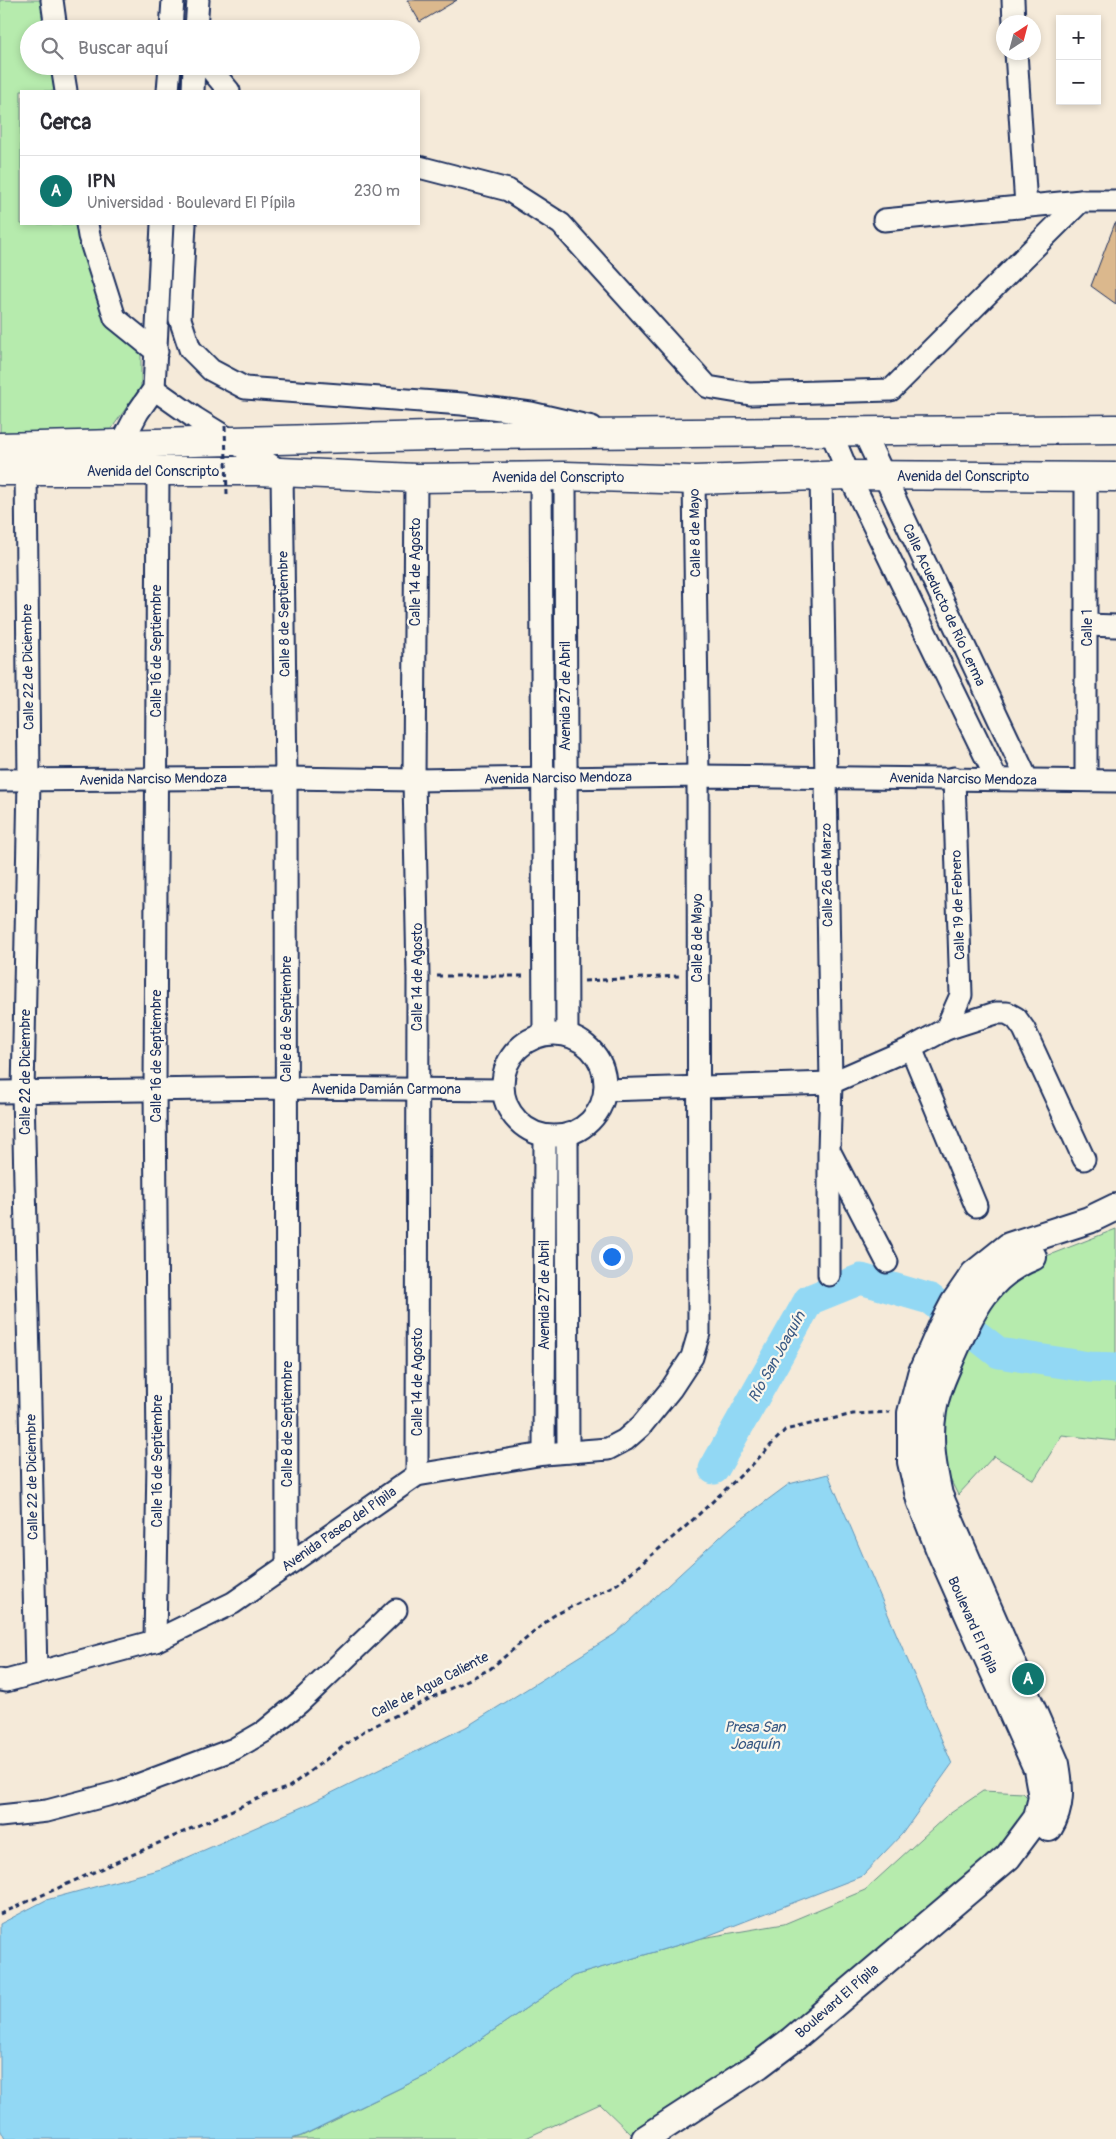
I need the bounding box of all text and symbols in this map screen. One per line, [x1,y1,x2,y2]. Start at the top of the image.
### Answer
north arrow [996,15,1041,60]
map controls [1056,15,1101,105]
button: + [1056,15,1101,60]
search box [20,20,420,75]
icon: search [38,34,66,62]
text: Buscar aquí [78,36,169,60]
button: − [1056,60,1101,105]
text: Cerca [40,109,91,136]
text: IPN [87,169,116,193]
text: A [51,181,61,201]
text: 230 m [354,181,400,201]
text: Universidad · Boulevard El Pípila [87,193,295,213]
street label: Avenida del Conscripto [87,463,220,480]
street label: Avenida del Conscripto [897,468,1030,485]
street label: Avenida del Conscripto [492,469,625,486]
street label: Calle 8 de Mayo [686,488,704,578]
street label: Calle 14 de Agosto [407,517,424,626]
street label: Calle Acueducto de Río Lerma [899,521,989,689]
street label: Calle 8 de Septiembre [274,551,294,677]
street label: Calle 16 de Septiembre [148,584,165,717]
street label: Calle 22 de Diciembre [18,604,38,730]
street label: Calle 1 [1079,609,1096,647]
street label: Avenida 27 de Abril [557,641,574,751]
street label: Avenida Narciso Mendoza [484,768,632,788]
street label: Avenida Narciso Mendoza [79,769,227,789]
street label: Avenida Narciso Mendoza [889,769,1037,789]
street label: Calle 26 de Marzo [818,822,836,927]
street label: Calle 19 de Febrero [948,849,968,960]
street label: Calle 8 de Mayo [689,893,706,982]
street label: Calle 14 de Agosto [409,922,426,1031]
street label: Calle 8 de Septiembre [278,956,295,1082]
street label: Calle 16 de Septiembre [148,989,165,1122]
street label: Calle 22 de Diciembre [17,1009,34,1135]
street label: Avenida Damián Carmona [311,1081,461,1098]
street label: Avenida 27 de Abril [536,1240,553,1350]
your location [599,1244,625,1270]
water label: Río San Joaquín [744,1307,810,1406]
street label: Calle 14 de Agosto [409,1327,426,1436]
street label: Calle 8 de Septiembre [279,1361,296,1487]
street label: Calle 16 de Septiembre [149,1394,166,1527]
street label: Calle 22 de Diciembre [22,1414,42,1540]
street label: Avenida Paseo del Pípila [278,1483,400,1575]
street label: Boulevard El Pípila [944,1574,1002,1676]
street label: Calle de Agua Caliente [369,1648,492,1722]
pin: A [1012,1660,1044,1698]
water label: Presa San Joaquín [724,1718,787,1754]
street label: Boulevard El Pípila [792,1960,882,2042]

